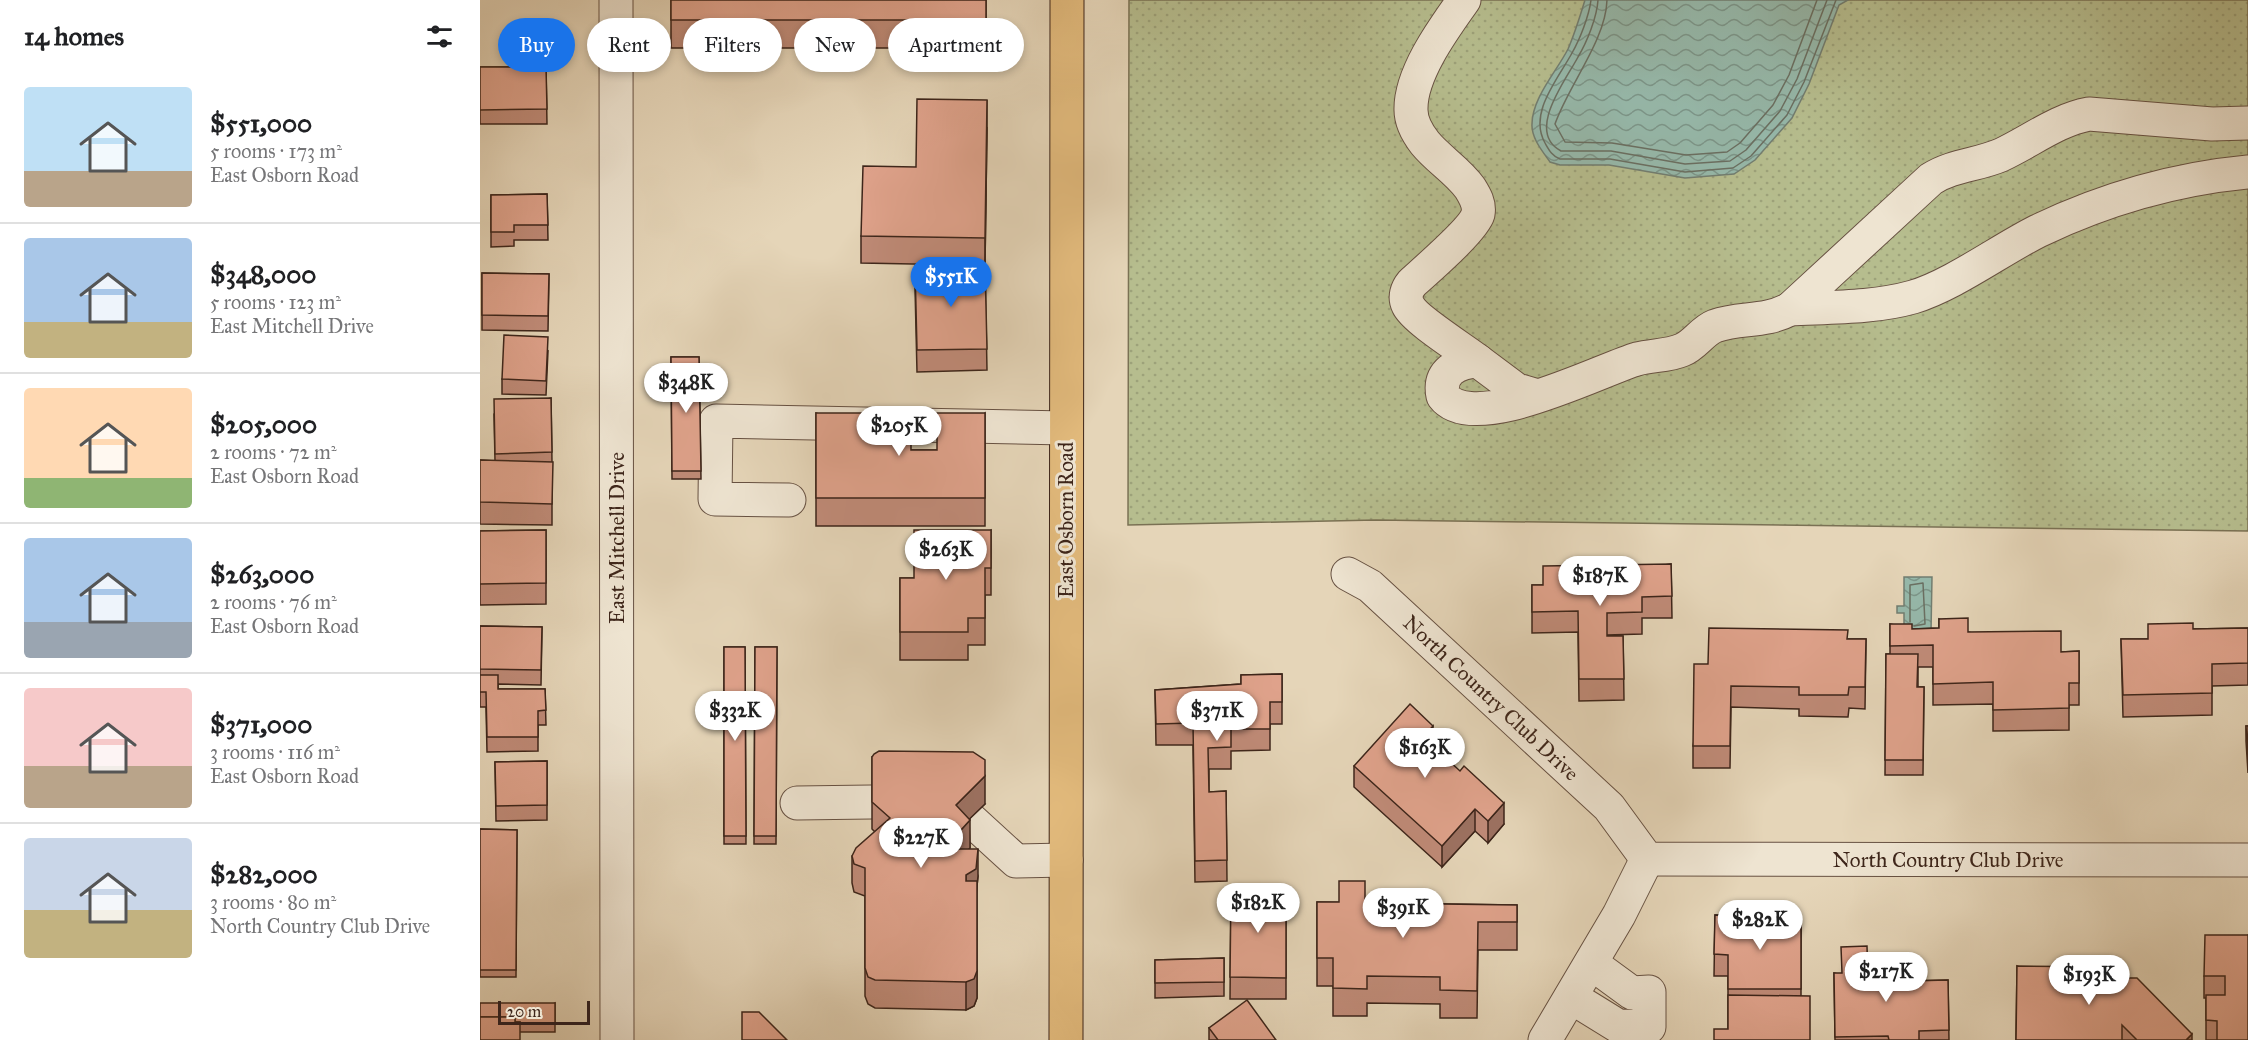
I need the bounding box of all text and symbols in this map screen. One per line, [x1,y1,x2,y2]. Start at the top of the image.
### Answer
chip: Buy [498,18,575,72]
chip: Rent [587,18,671,72]
chip: Filters [683,18,782,72]
chip: New [794,18,876,72]
chip: Apartment [888,18,1024,72]
text: 14 homes [24,20,124,52]
icon: filters [423,20,456,53]
text: $551,000 [210,107,312,139]
icon: home [72,111,144,183]
text: 5 rooms · 173 m² [210,139,342,163]
text: East Osborn Road [210,163,359,187]
pin: $551K [909,257,993,308]
text: $348,000 [210,258,316,290]
icon: home [72,262,144,334]
text: $551K [925,264,977,288]
text: 5 rooms · 123 m² [210,290,341,314]
text: East Mitchell Drive [210,314,374,338]
pin: $348K [644,363,728,414]
text: $348K [658,370,714,394]
pin: $205K [857,406,941,457]
text: $205,000 [210,408,317,440]
icon: home [72,412,144,484]
text: $205K [871,413,928,437]
text: 2 rooms · 72 m² [210,440,337,464]
street label: East Osborn Road [1053,441,1079,598]
street label: East Mitchell Drive [604,452,630,624]
text: East Osborn Road [210,464,359,488]
pin: $263K [904,530,988,581]
text: $263K [919,537,973,561]
pin: $187K [1558,556,1642,607]
text: $263,000 [210,558,314,590]
icon: home [72,562,144,634]
text: $187K [1572,563,1628,587]
text: 2 rooms · 76 m² [210,590,337,614]
street label: North Country Club Drive [1398,610,1585,786]
text: East Osborn Road [210,614,359,638]
pin: $332K [693,691,777,742]
pin: $371K [1175,691,1259,742]
text: $332K [709,698,761,722]
text: $371K [1191,698,1243,722]
text: $371,000 [210,708,312,740]
icon: home [72,712,144,784]
pin: $163K [1383,728,1467,779]
text: $163K [1399,735,1451,759]
text: 3 rooms · 116 m² [210,740,340,764]
text: East Osborn Road [210,764,359,788]
pin: $227K [879,818,963,869]
text: $227K [893,825,949,849]
street label: North Country Club Drive [1832,847,2064,873]
text: $282,000 [210,858,318,890]
icon: home [72,862,144,934]
pin: $182K [1216,883,1300,934]
pin: $391K [1361,888,1445,939]
text: 3 rooms · 80 m² [210,890,336,914]
text: $182K [1231,890,1285,914]
text: $391K [1377,895,1429,919]
pin: $282K [1718,900,1802,951]
text: $282K [1732,907,1788,931]
text: North Country Club Drive [210,914,430,938]
pin: $217K [1844,952,1928,1003]
pin: $193K [2047,955,2131,1006]
text: $217K [1859,959,1913,983]
text: $193K [2063,962,2115,986]
scale bar [498,998,590,1026]
text: 20 m [507,1002,541,1021]

